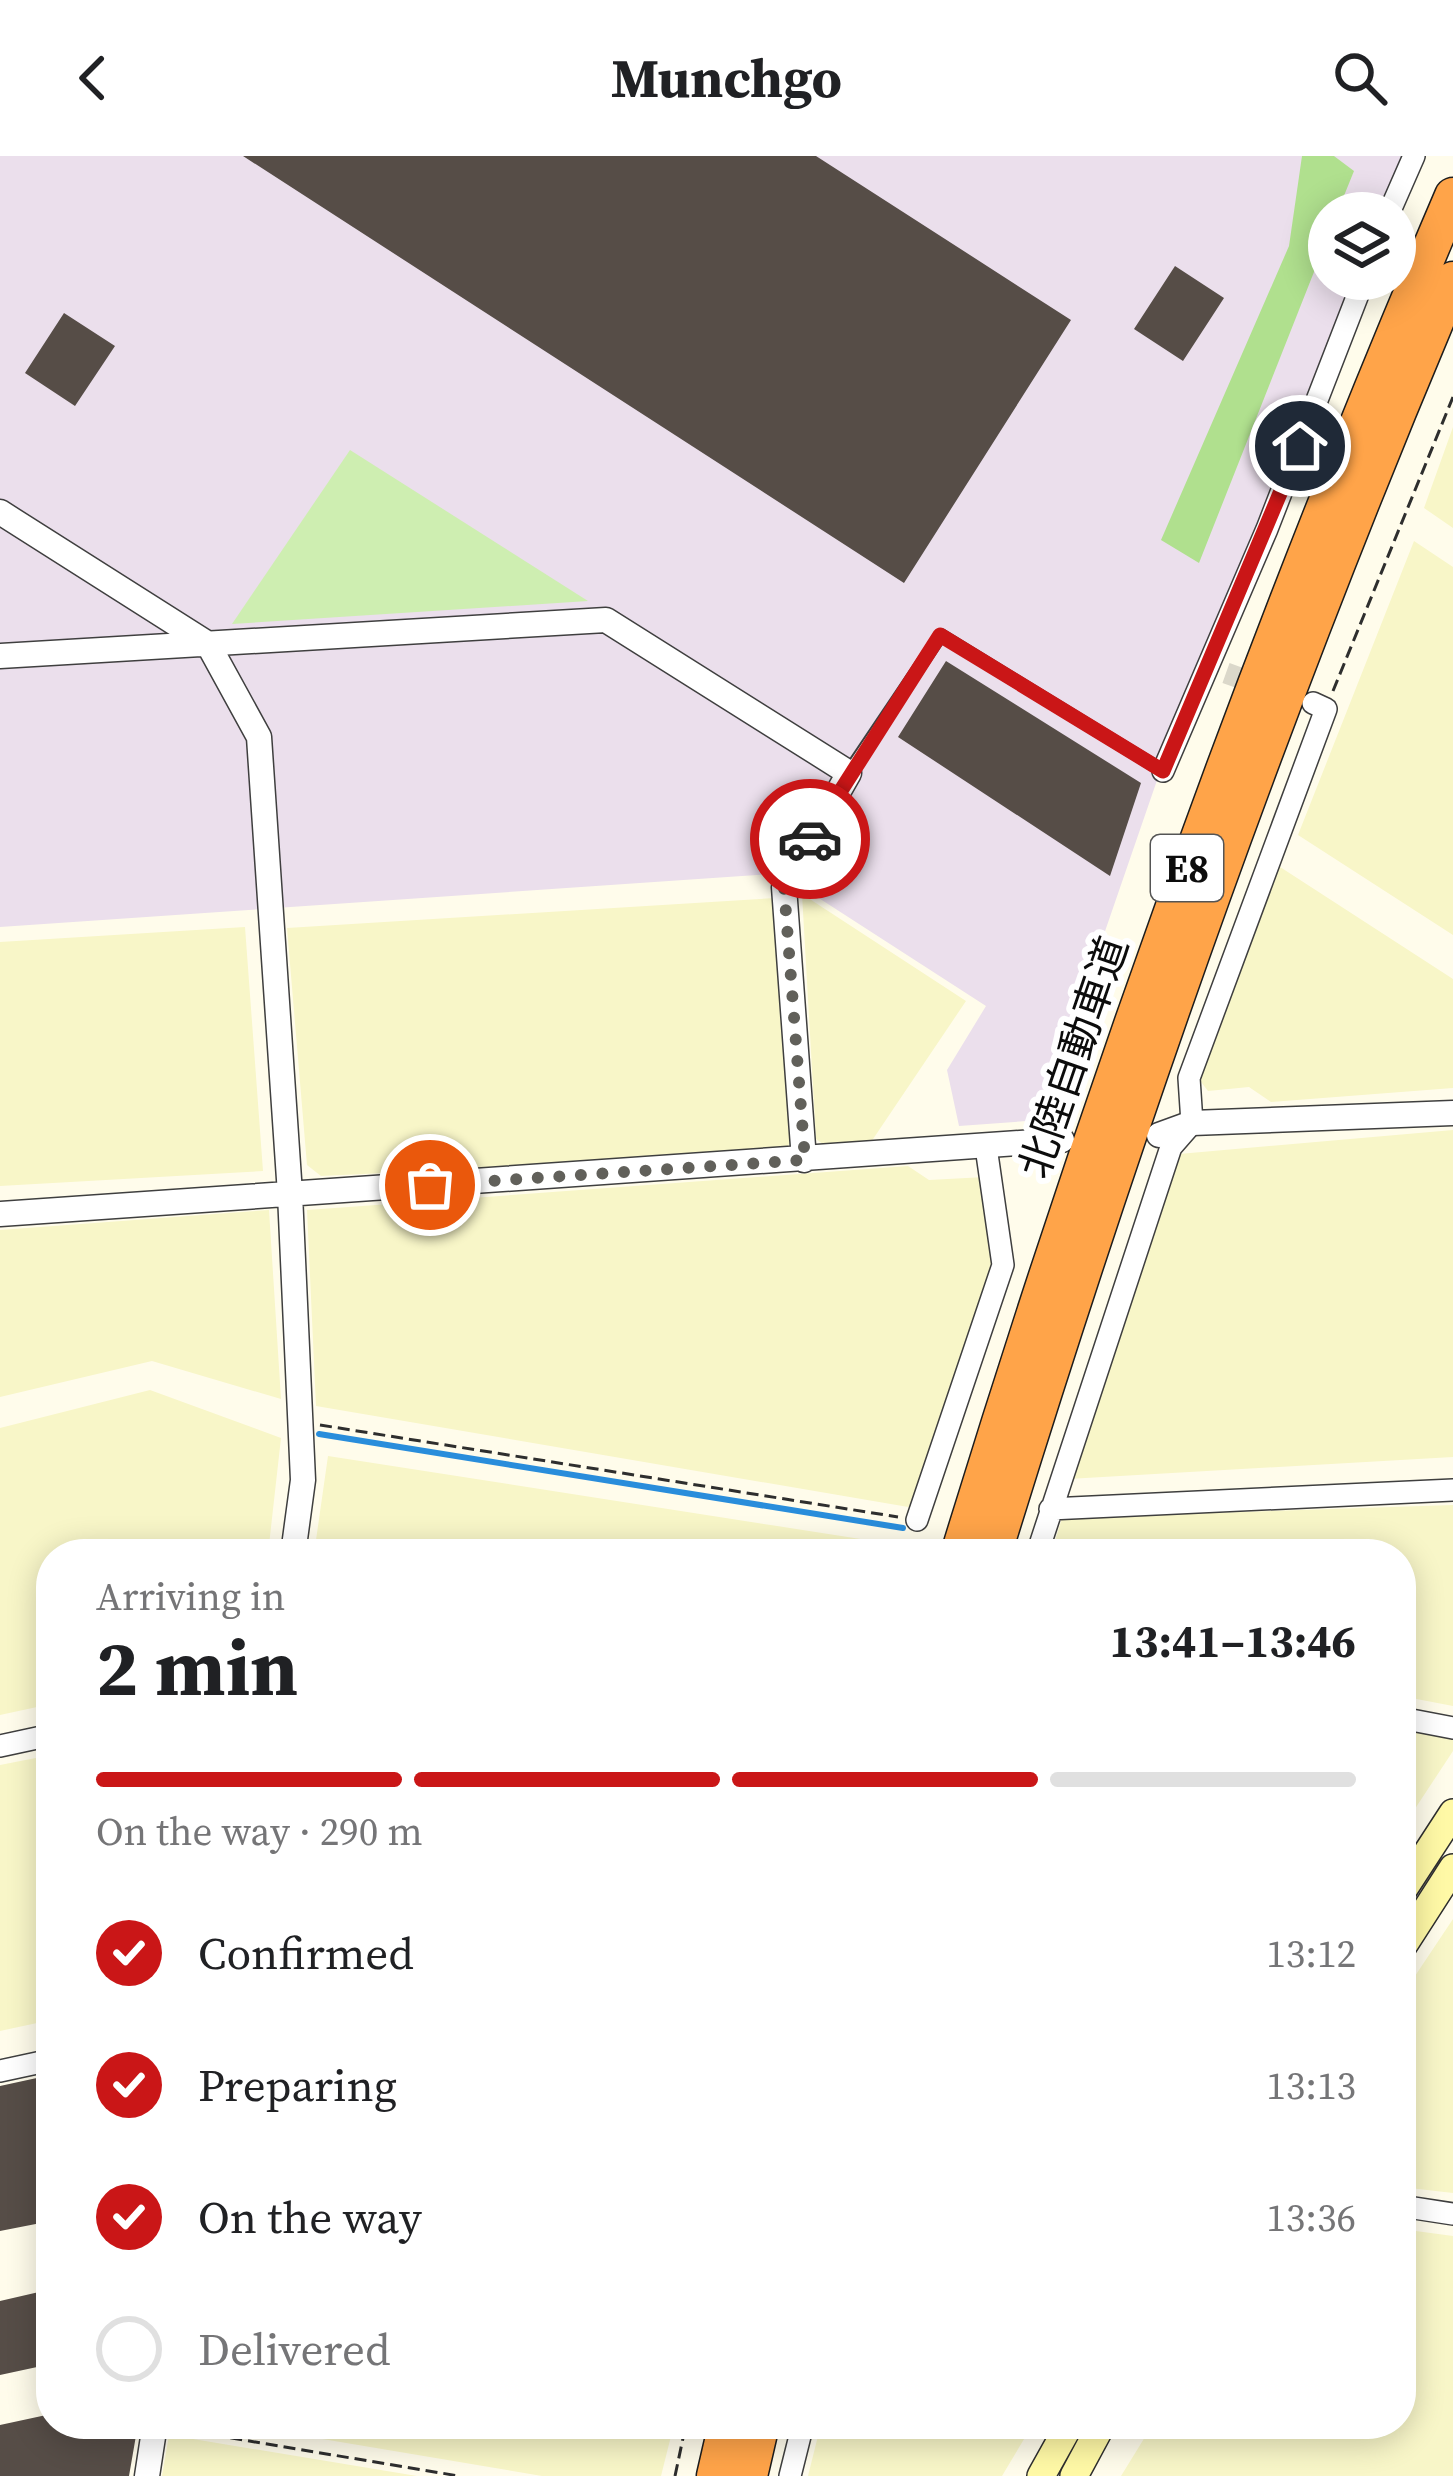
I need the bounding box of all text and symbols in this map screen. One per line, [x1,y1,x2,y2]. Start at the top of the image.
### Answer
text: Munchgo [611,41,842,115]
icon: back [60,45,126,111]
icon: search [1327,45,1393,111]
map controls [1308,192,1416,300]
button: layers [1308,192,1416,300]
pin [1249,395,1351,497]
icon: home [1267,413,1333,479]
courier [750,779,870,899]
icon: car [777,806,843,872]
road number: E8 [1151,835,1223,901]
street label: 北陸自動車道 [1005,928,1141,1186]
pin [379,1134,481,1236]
icon: bag [397,1152,463,1218]
text: Arriving in [96,1570,285,1623]
text: 13:41–13:46 [1110,1610,1356,1672]
text: 2 min [96,1614,298,1721]
text: On the way · 290 m [96,1805,423,1858]
icon: check [96,1920,162,1986]
text: Confirmed [198,1922,414,1984]
text: 13:12 [1266,1927,1356,1980]
icon: check [96,2052,162,2118]
text: Preparing [198,2054,397,2116]
text: 13:13 [1266,2059,1356,2112]
icon: check [96,2184,162,2250]
text: On the way [198,2186,422,2248]
text: 13:36 [1266,2191,1356,2244]
text: Delivered [198,2318,390,2380]

